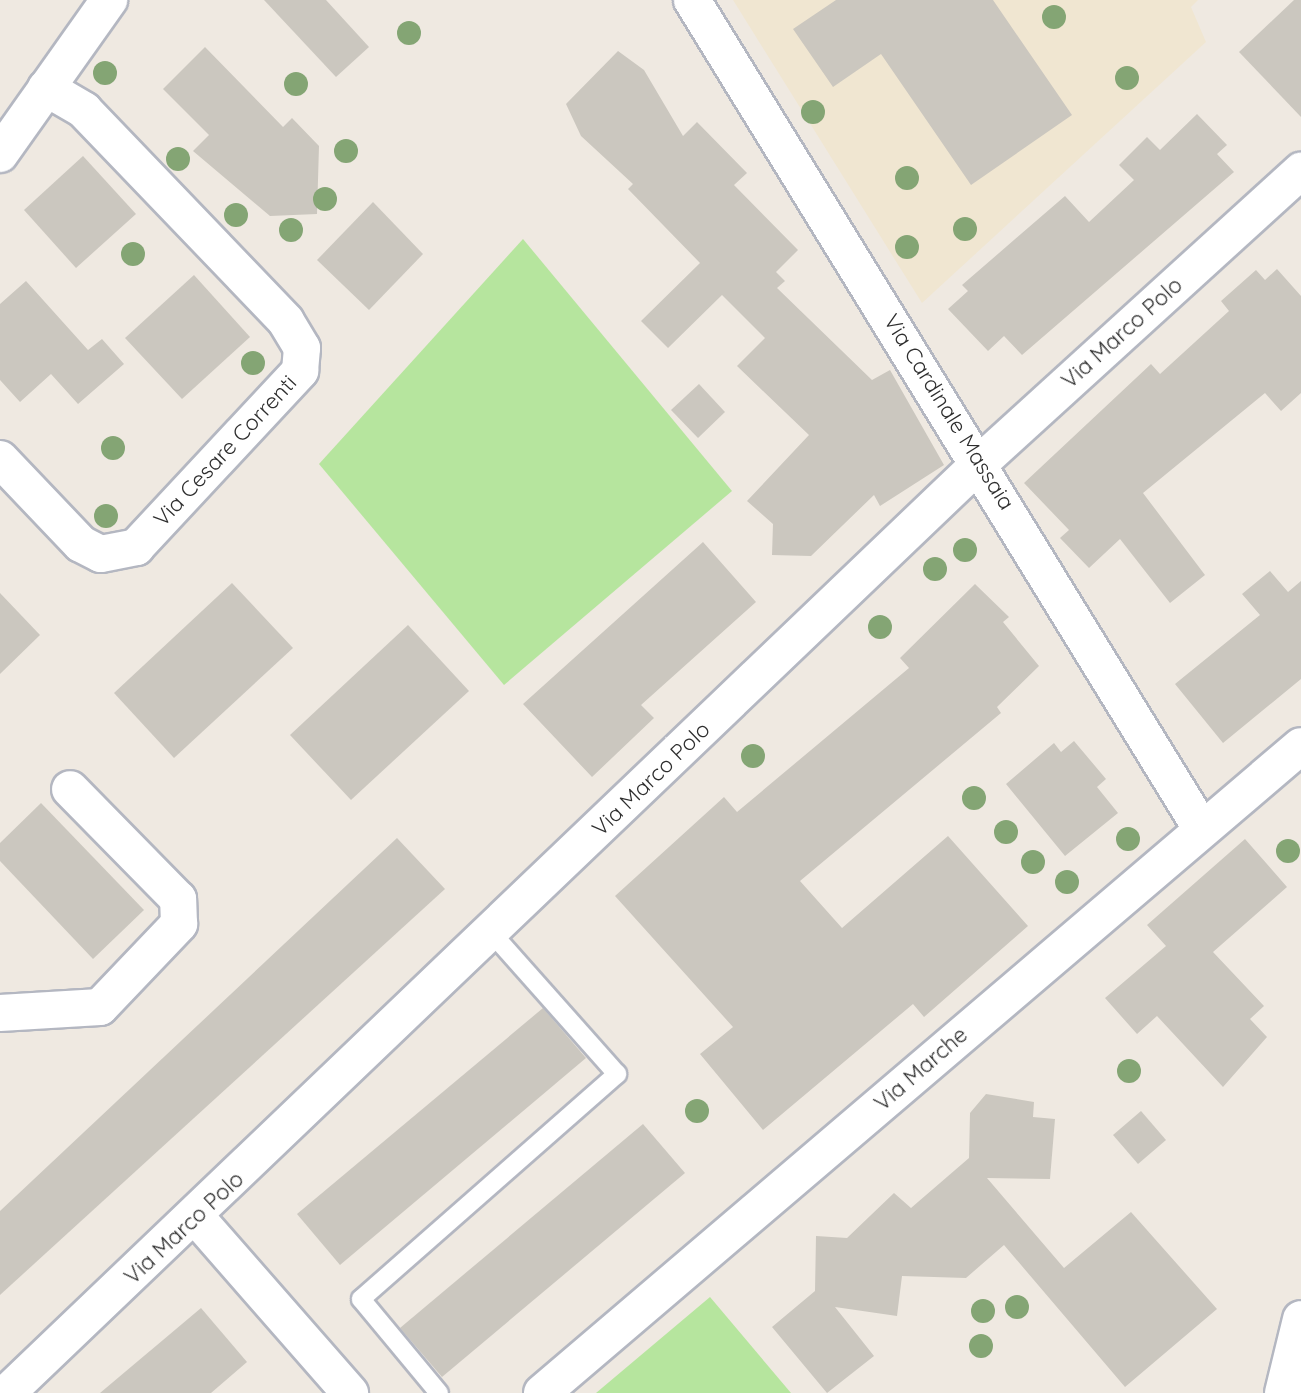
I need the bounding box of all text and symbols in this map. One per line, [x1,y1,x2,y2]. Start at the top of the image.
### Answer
street label: Via Marco Polo [1056,272,1188,394]
street label: Via Cardinale Massaia [878,309,1020,515]
street label: Via Cesare Correnti [148,370,302,532]
street label: Via Marco Polo [587,716,715,842]
street label: Via Marche [869,1021,973,1117]
street label: Via Marco Polo [119,1166,249,1290]

